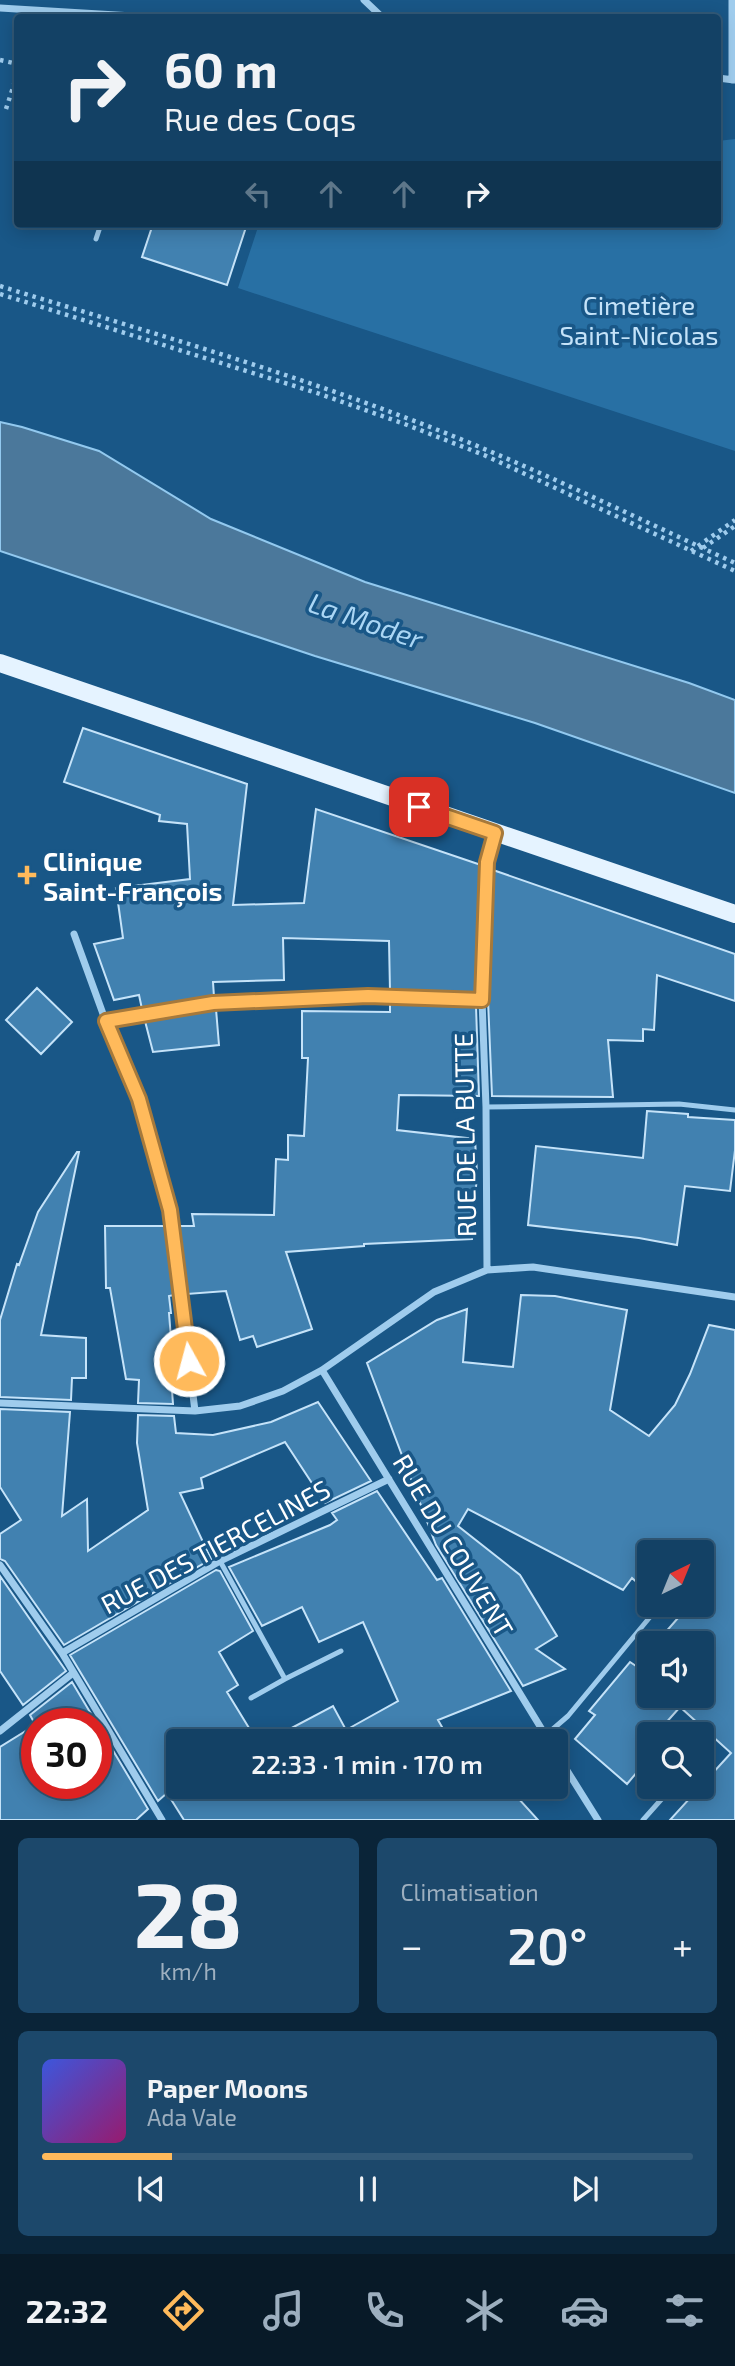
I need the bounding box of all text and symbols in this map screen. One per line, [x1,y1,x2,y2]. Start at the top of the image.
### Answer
text: 60 m [164,39,278,98]
icon: right [49,42,140,133]
text: Rue des Coqs [164,99,356,137]
icon: left [239,175,277,213]
icon: ahead [312,175,350,213]
icon: ahead [385,175,423,213]
icon: right [458,175,496,213]
park label: Cimetière Saint-Nicolas [559,289,719,350]
water label: La Moder [304,585,429,656]
pin [389,777,449,837]
icon: arrive [400,788,438,826]
place label: Clinique Saint-François [43,845,222,908]
marker: Clinique Saint-François [17,865,37,885]
street label: RUE DE LA BUTTE [447,1033,481,1237]
position arrow [152,1324,226,1398]
street label: RUE DU COUVENT [387,1448,521,1642]
street label: RUE DES TIERCELINES [95,1472,335,1620]
north arrow [637,1540,714,1617]
map controls [637,1540,714,1799]
button: sound [637,1631,714,1708]
speed limit sign: 30 [21,1708,112,1799]
button: search [637,1722,714,1799]
text: 22:33 · 1 min · 170 m [251,1748,483,1779]
text: 28 [133,1857,243,1966]
text: Climatisation [401,1878,539,1906]
text: 20° [507,1913,588,1975]
text: − [401,1922,423,1968]
text: + [672,1922,693,1968]
text: km/h [160,1957,217,1985]
text: Paper Moons [147,2072,308,2103]
text: Ada Vale [147,2103,237,2131]
icon: previous [132,2170,170,2208]
icon: pause [349,2170,387,2208]
icon: next [566,2170,604,2208]
icon: directions [159,2286,208,2335]
icon: music [259,2286,308,2335]
icon: phone [360,2286,409,2335]
icon: climate [460,2286,509,2335]
icon: car [560,2286,609,2335]
icon: filters [660,2286,709,2335]
text: 22:32 [26,2291,108,2329]

